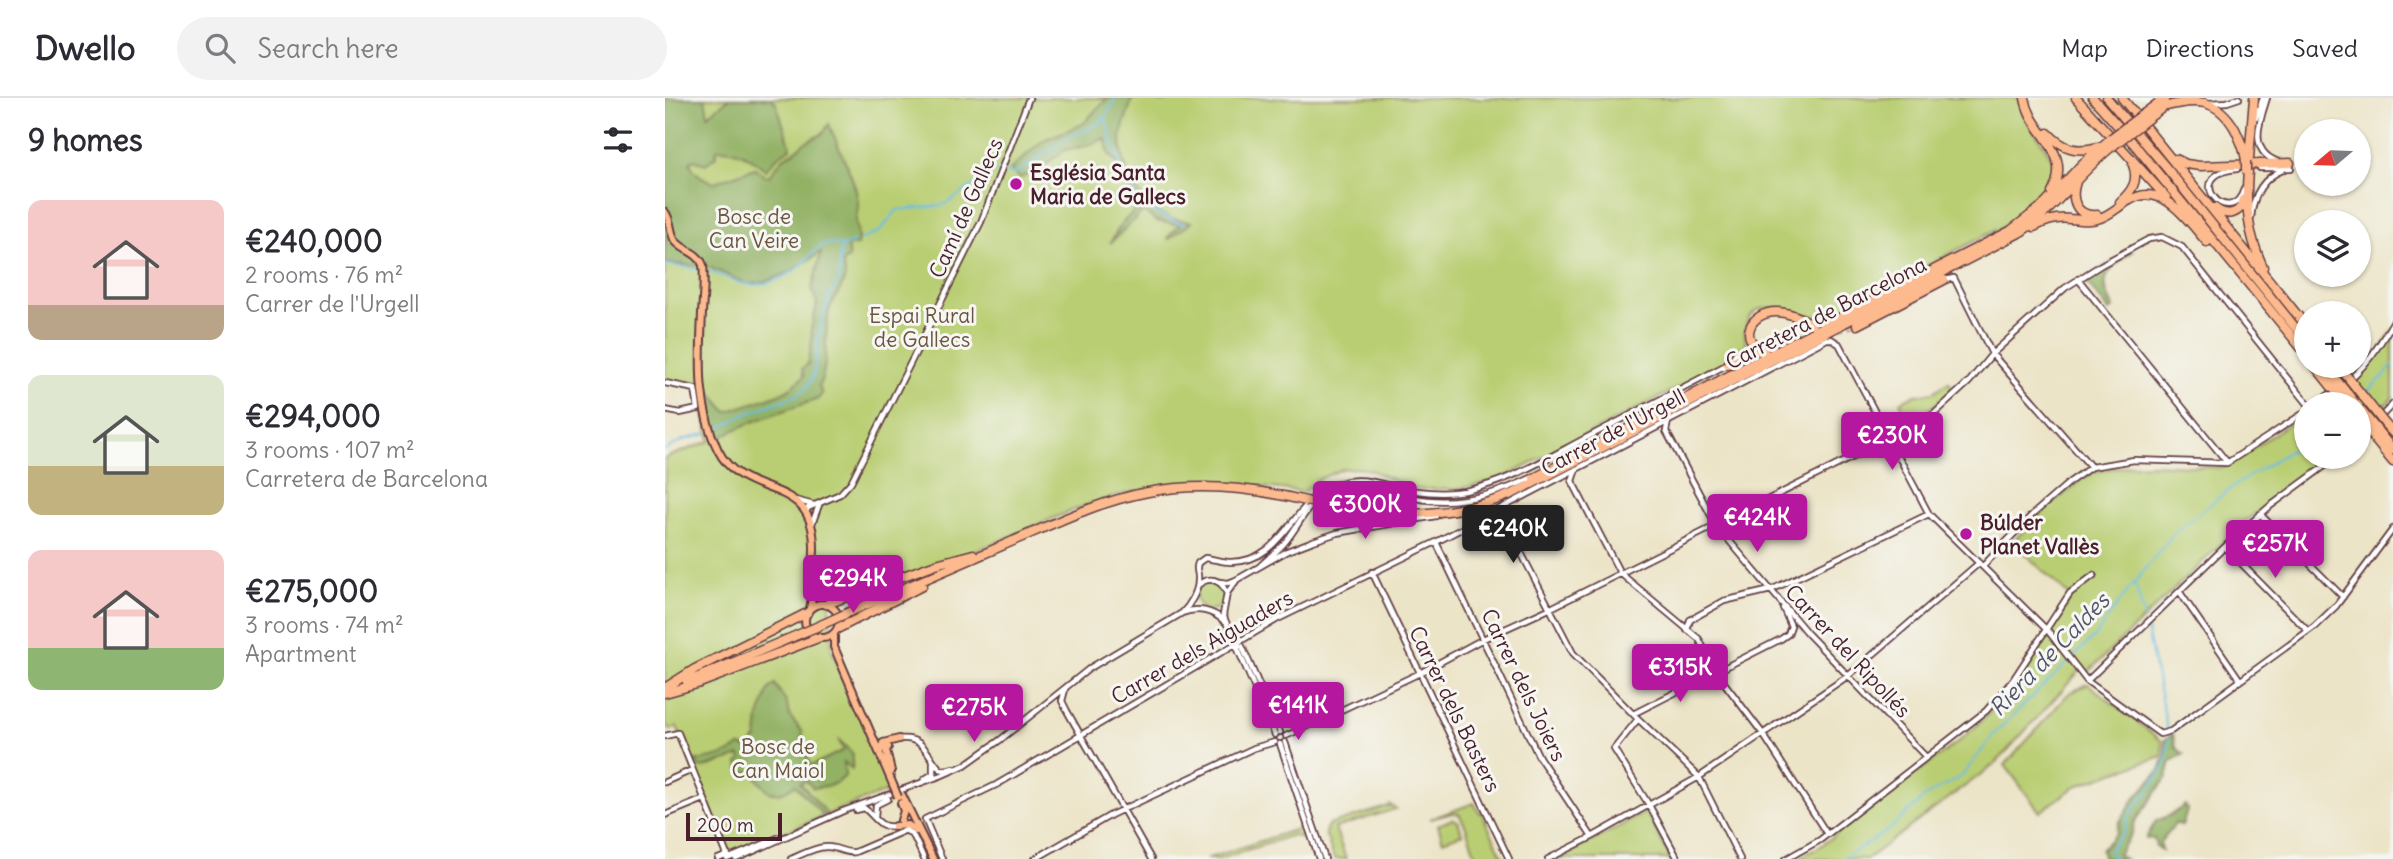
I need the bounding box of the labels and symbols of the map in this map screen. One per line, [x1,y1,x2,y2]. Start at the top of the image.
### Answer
north arrow [2294,119,2371,196]
street label: Camí de Gallecs [923,134,1009,282]
place label: Església Santa Maria de Gallecs [1030,159,1186,210]
marker: Església Santa Maria de Gallecs [1008,176,1024,192]
park label: Bosc de Can Veire [709,203,799,254]
street label: Carretera de Barcelona [1721,251,1931,375]
park label: Espai Rural de Gallecs [869,302,975,353]
street label: Carrer de l'Urgell [1536,383,1690,481]
pin: €230K [1843,412,1941,472]
pin: €300K [1316,482,1414,541]
pin: €424K [1708,494,1806,554]
pin: €240K [1464,505,1562,565]
place label: Búlder Planet Vallès [1980,509,2100,560]
pin: €257K [2226,520,2324,580]
marker: Búlder Planet Vallès [1958,526,1974,542]
pin: €294K [804,556,902,615]
street label: Carrer del Ripollés [1779,579,1917,723]
street label: Carrer dels Aiguaders [1106,584,1298,710]
water label: Riera de Caldes [1983,585,2116,722]
street label: Carrer dels Joiers [1475,604,1573,766]
street label: Carrer dels Basters [1403,622,1507,796]
pin: €315K [1631,644,1729,704]
pin: €141K [1249,682,1347,742]
pin: €275K [925,684,1023,744]
park label: Bosc de Can Maiol [732,733,824,784]
scale bar [686,810,782,842]

